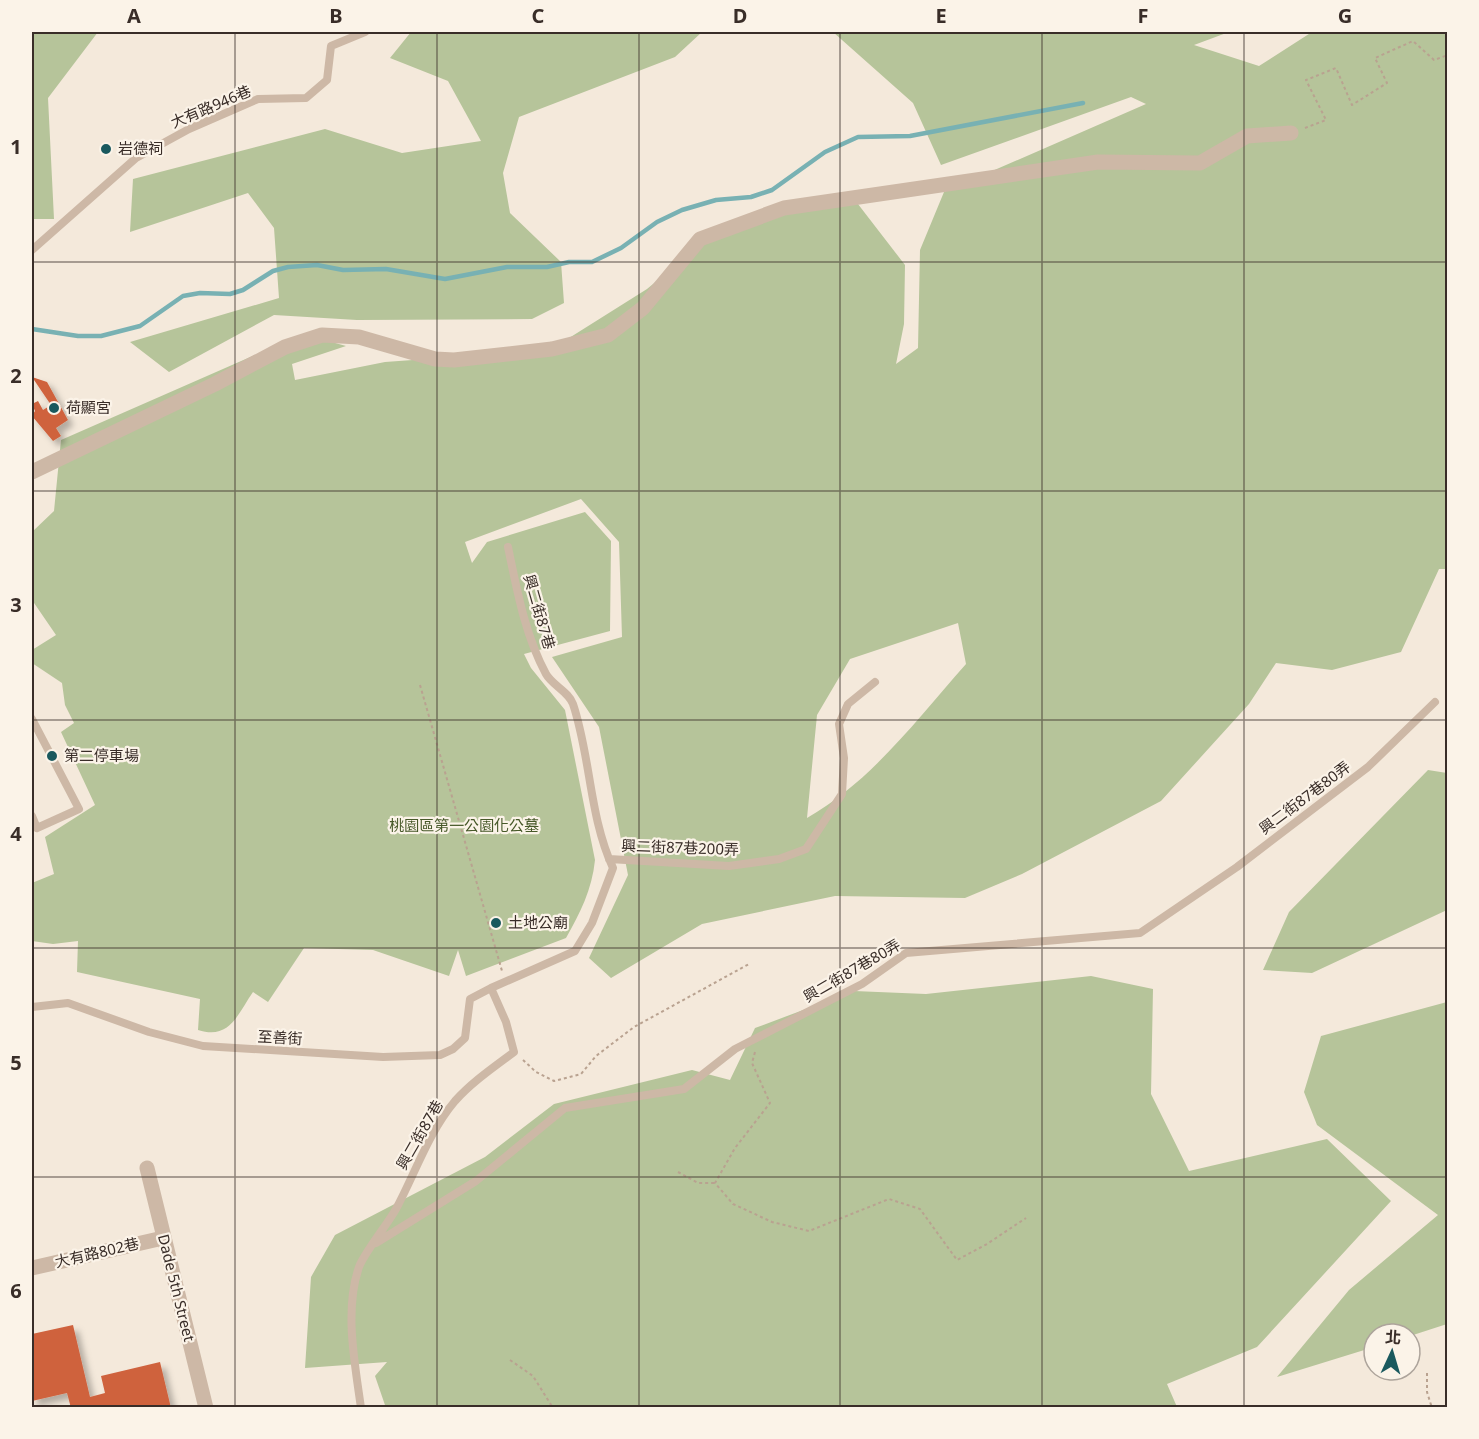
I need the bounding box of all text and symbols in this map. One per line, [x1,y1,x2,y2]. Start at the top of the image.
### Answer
text: A [127,2,141,29]
text: B [329,2,343,29]
text: C [532,2,545,29]
text: D [733,2,747,29]
text: E [935,2,947,29]
text: F [1138,2,1148,29]
text: G [1338,2,1352,29]
street label: 大有路946巷 [167,80,254,132]
text: 1 [10,133,22,160]
place label: 岩德祠 [118,138,163,158]
marker: 岩德祠 [99,142,113,156]
text: 2 [10,362,22,389]
place label: 荷顯宮 [66,397,111,417]
marker: 荷顯宮 [47,401,61,415]
street label: 興二街87巷 [520,572,560,652]
text: 3 [10,591,22,618]
place label: 第二停車場 [64,745,139,765]
marker: 第二停車場 [45,749,59,763]
street label: 興二街87巷80弄 [1255,756,1354,838]
park label: 桃園區第一公園化公墓 [389,815,539,835]
text: 4 [10,820,22,847]
street label: 興二街87巷200弄 [621,835,739,859]
place label: 土地公廟 [508,912,568,932]
marker: 土地公廟 [489,916,503,930]
street label: 興二街87巷80弄 [799,934,904,1006]
street label: 至善街 [257,1026,303,1048]
text: 5 [10,1049,22,1076]
street label: 興二街87巷 [391,1096,447,1173]
street label: Dade 5th Street [154,1232,200,1344]
street label: 大有路802巷 [53,1233,141,1271]
text: 6 [10,1277,22,1304]
north arrow [1362,1322,1422,1382]
text: 北 [1384,1326,1402,1349]

